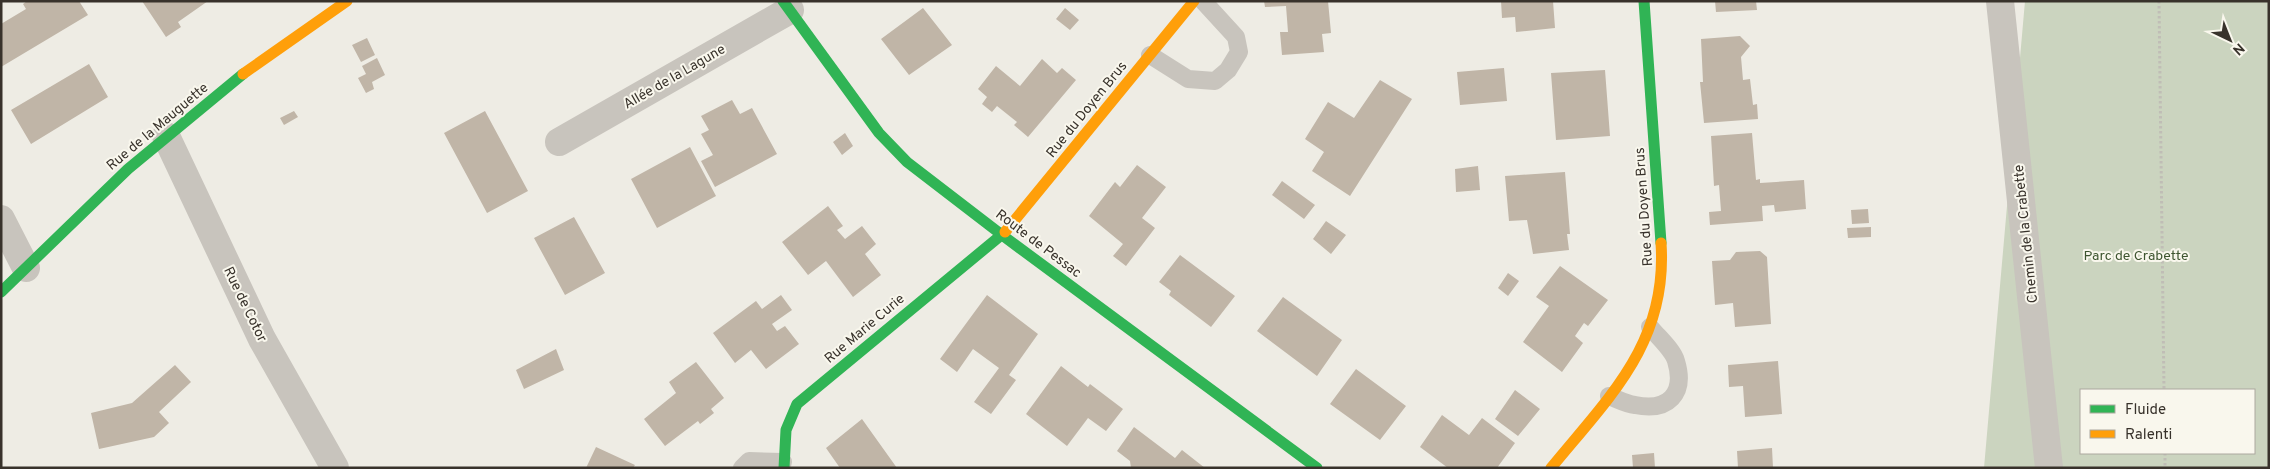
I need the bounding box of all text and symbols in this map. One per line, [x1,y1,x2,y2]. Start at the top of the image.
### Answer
north arrow [2205,15,2255,65]
text: N [2228,39,2247,58]
street label: Allée de la Lagune [621,41,729,113]
street label: Rue du Doyen Brus [1043,58,1131,162]
street label: Rue de la Mauguette [104,80,212,175]
street label: Rue du Doyen Brus [1632,147,1657,267]
street label: Chemin de la Crabette [2011,164,2042,304]
street label: Route de Pessac [992,206,1084,282]
park label: Parc de Crabette [2084,248,2189,265]
street label: Rue de Cotor [219,264,270,346]
street label: Rue Marie Curie [821,291,908,368]
legend [2080,389,2255,454]
text: Fluide [2125,401,2166,420]
text: Ralenti [2125,426,2172,445]

